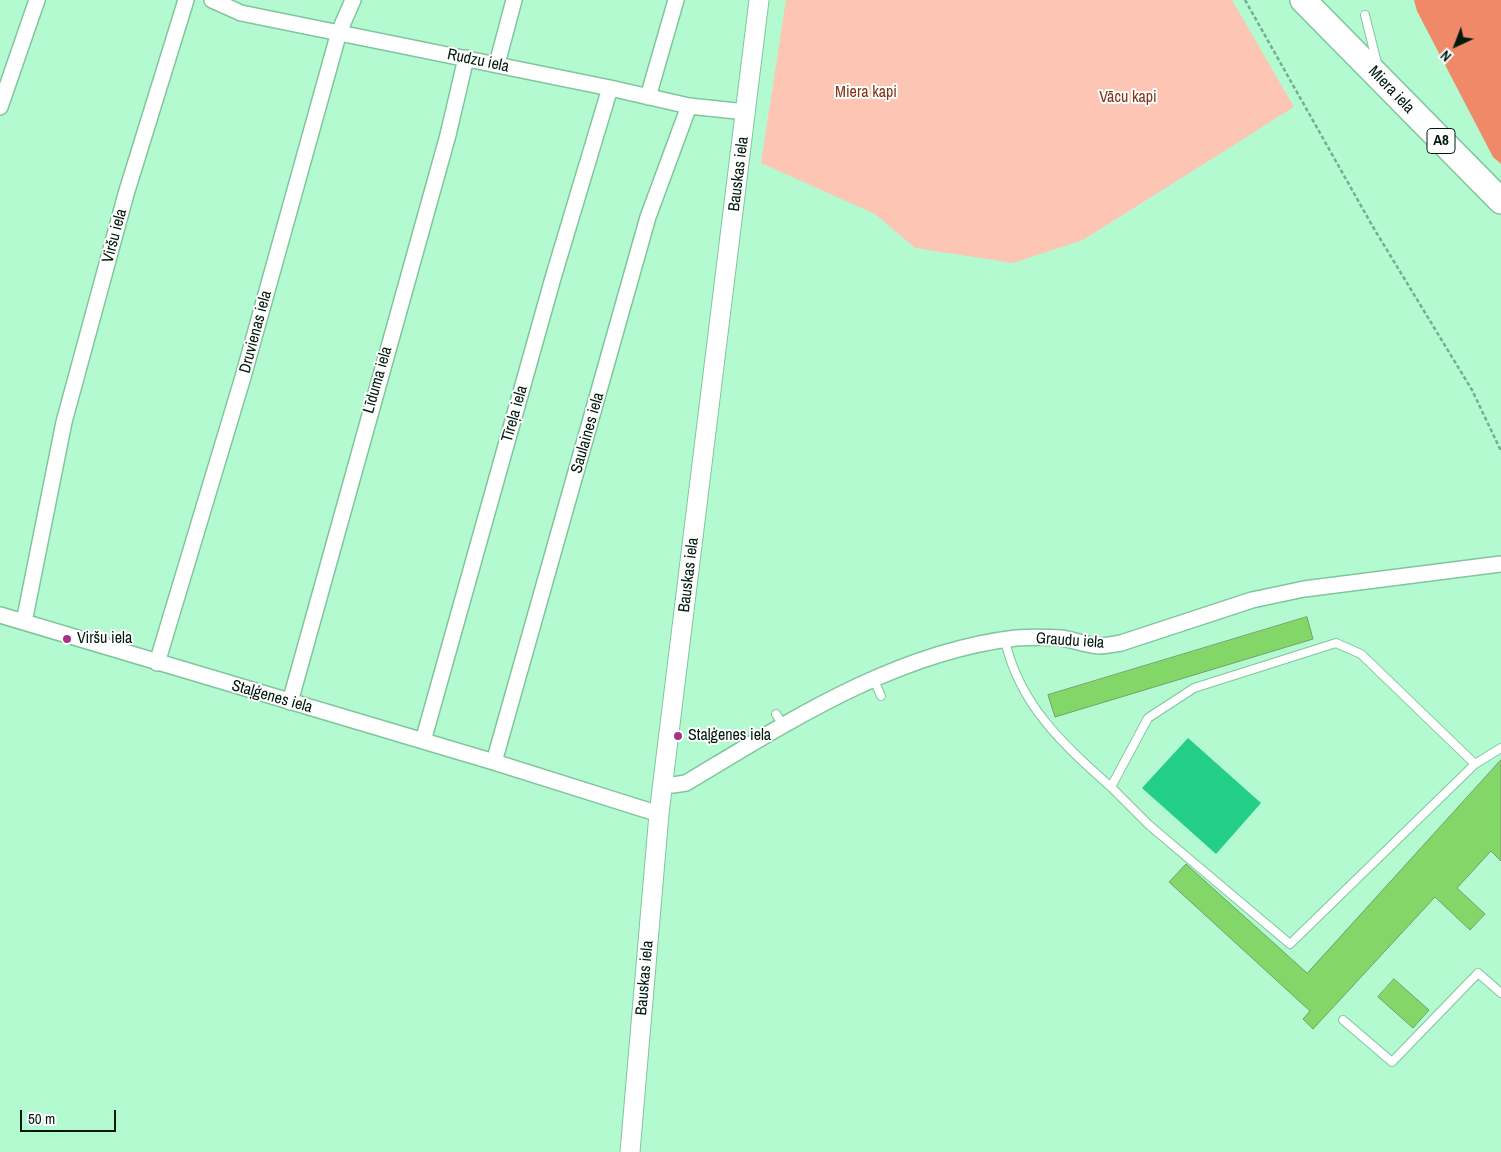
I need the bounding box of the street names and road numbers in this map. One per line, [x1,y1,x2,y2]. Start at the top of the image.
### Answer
street label: Rudzu iela [445,45,511,77]
street label: Miera iela [1364,62,1418,118]
road number: A8 [1427,128,1455,154]
street label: Bauskas iela [725,136,753,212]
street label: Viršu iela [99,207,131,265]
street label: Druvienas iela [236,289,276,375]
street label: Līduma iela [359,344,397,416]
street label: Tīreļa iela [498,383,532,445]
street label: Saulaines iela [567,390,609,476]
street label: Bauskas iela [675,537,703,613]
street label: Graudu iela [1035,629,1105,653]
street label: Staļģenes iela [229,676,315,718]
street label: Bauskas iela [632,940,658,1016]

